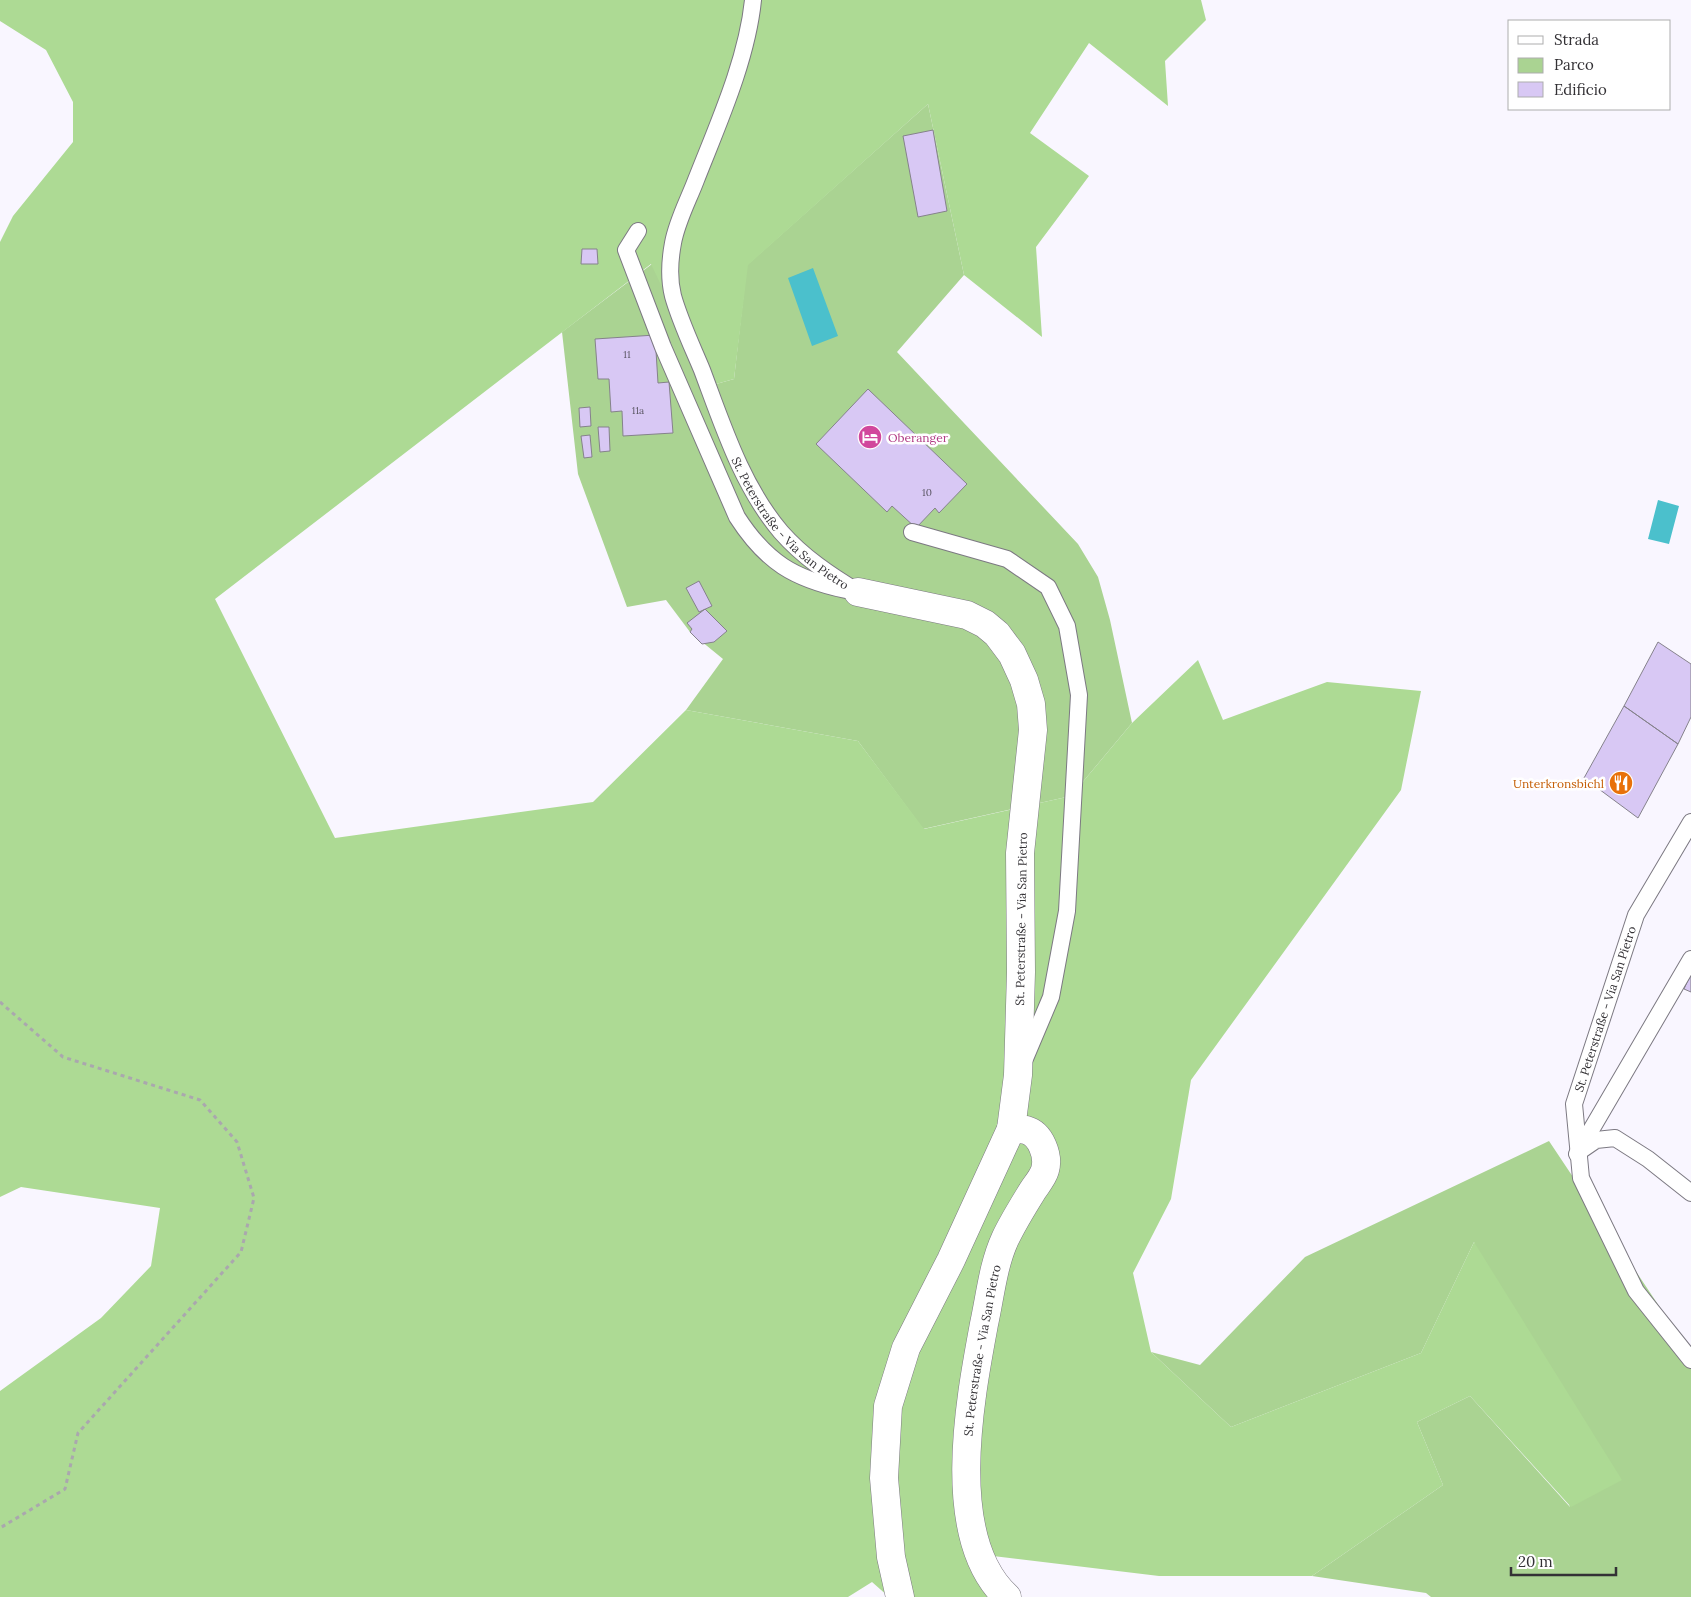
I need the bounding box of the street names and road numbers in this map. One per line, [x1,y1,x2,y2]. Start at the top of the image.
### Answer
street label: St. Peterstraße - Via San Pietro [729,454,852,592]
street label: St. Peterstraße - Via San Pietro [1012,832,1030,1006]
street label: St. Peterstraße - Via San Pietro [1571,924,1639,1094]
street label: St. Peterstraße - Via San Pietro [960,1263,1003,1437]

